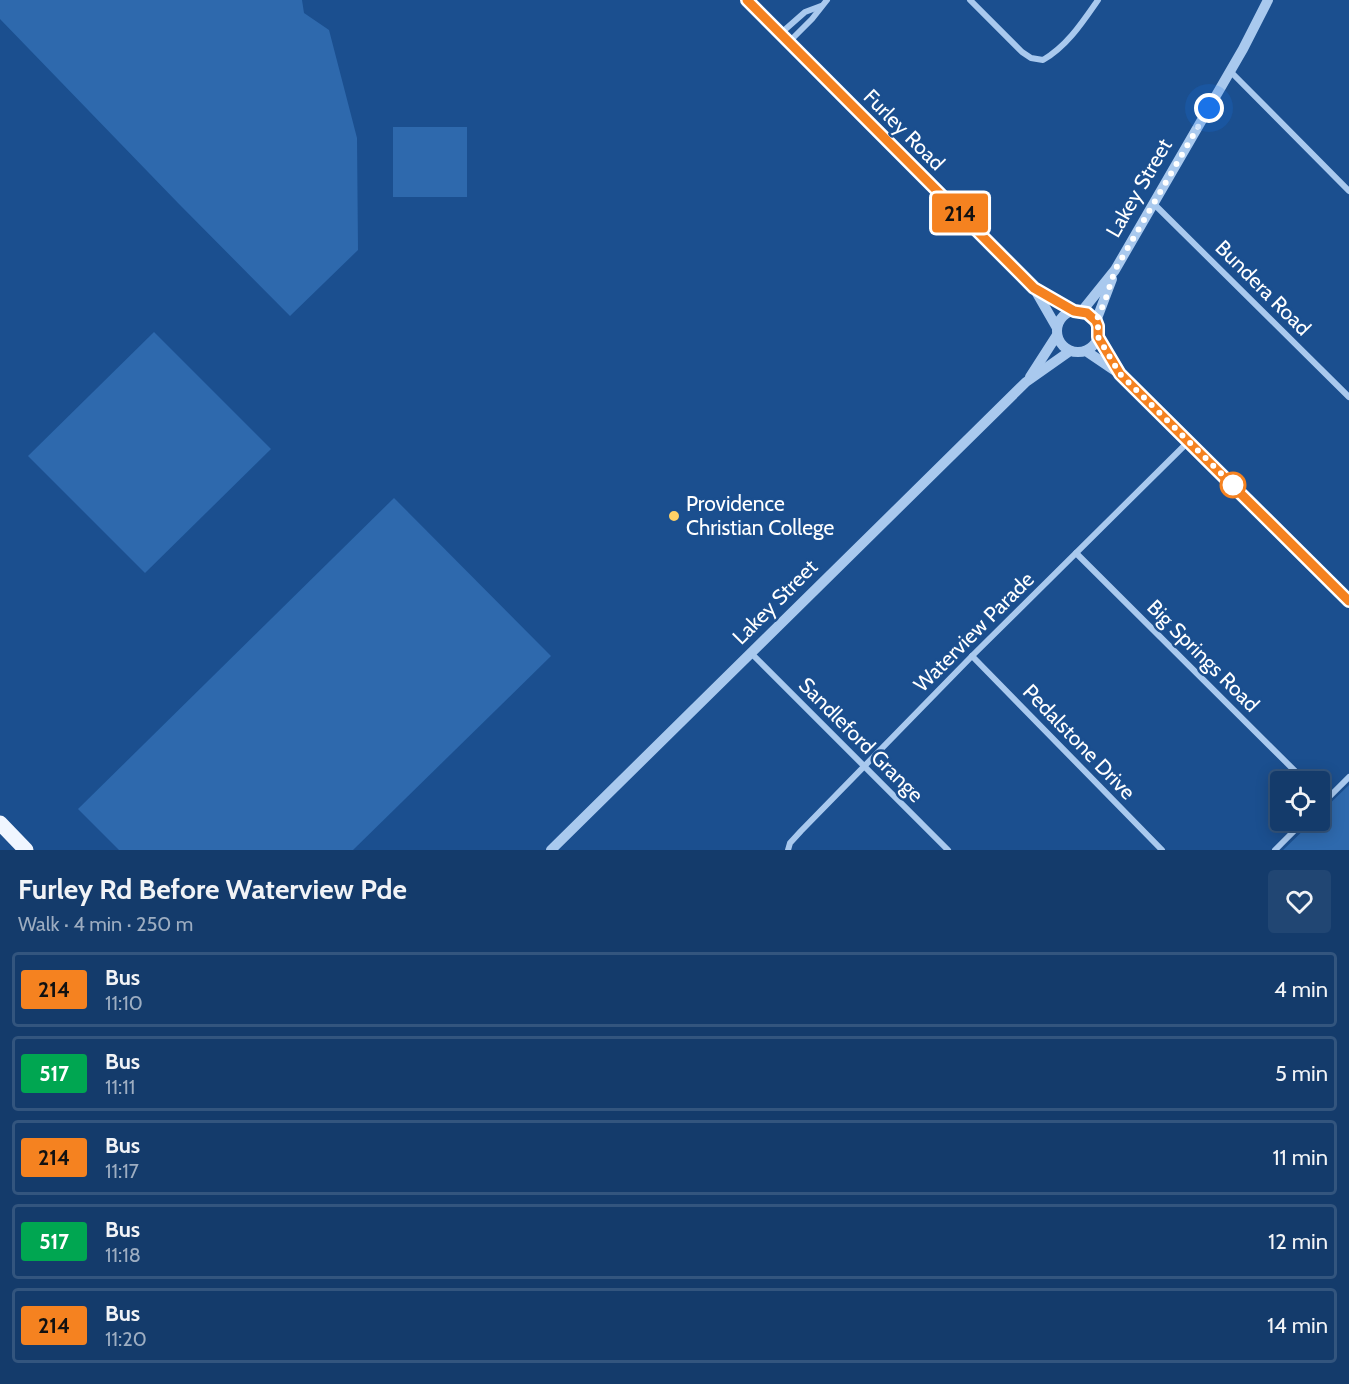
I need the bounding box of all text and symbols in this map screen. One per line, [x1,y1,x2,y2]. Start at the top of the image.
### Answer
street label: Furley Road [859,84,950,175]
your location [1194,93,1224,123]
street label: Lakey Street [1100,134,1177,241]
line badge: 214 [926,194,994,232]
text: 214 [944,201,976,226]
street label: Bundera Road [1211,235,1316,340]
unlabelled marker [1220,472,1246,498]
place label: Providence Christian College [686,491,834,540]
marker: Providence Christian College [667,509,681,523]
street label: Lakey Street [727,554,822,649]
street label: Waterview Parade [908,566,1039,697]
street label: Big Springs Road [1142,594,1265,717]
street label: Sandleford Grange [794,672,929,807]
street label: Pedalstone Drive [1018,679,1141,805]
map controls [1270,771,1330,831]
button: locate [1270,771,1330,831]
button: heart [1268,870,1331,933]
text: Furley Rd Before Waterview Pde [18,872,407,906]
text: Walk · 4 min · 250 m [18,912,193,936]
text: Bus [105,964,140,991]
text: 4 min [1274,976,1328,1003]
text: 214 [38,977,70,1002]
text: 11:10 [105,991,143,1015]
text: Bus [105,1048,140,1075]
text: 5 min [1275,1060,1328,1087]
text: 517 [39,1061,69,1086]
text: 11:11 [105,1075,135,1099]
text: Bus [105,1132,140,1159]
text: 11 min [1272,1144,1328,1171]
text: 214 [38,1145,70,1170]
text: 11:17 [105,1159,139,1183]
text: Bus [105,1216,140,1243]
text: 12 min [1268,1228,1328,1255]
text: 517 [39,1229,69,1254]
text: 11:18 [105,1243,141,1267]
text: Bus [105,1300,140,1327]
text: 14 min [1267,1312,1328,1339]
text: 214 [38,1313,70,1338]
text: 11:20 [105,1327,147,1351]

